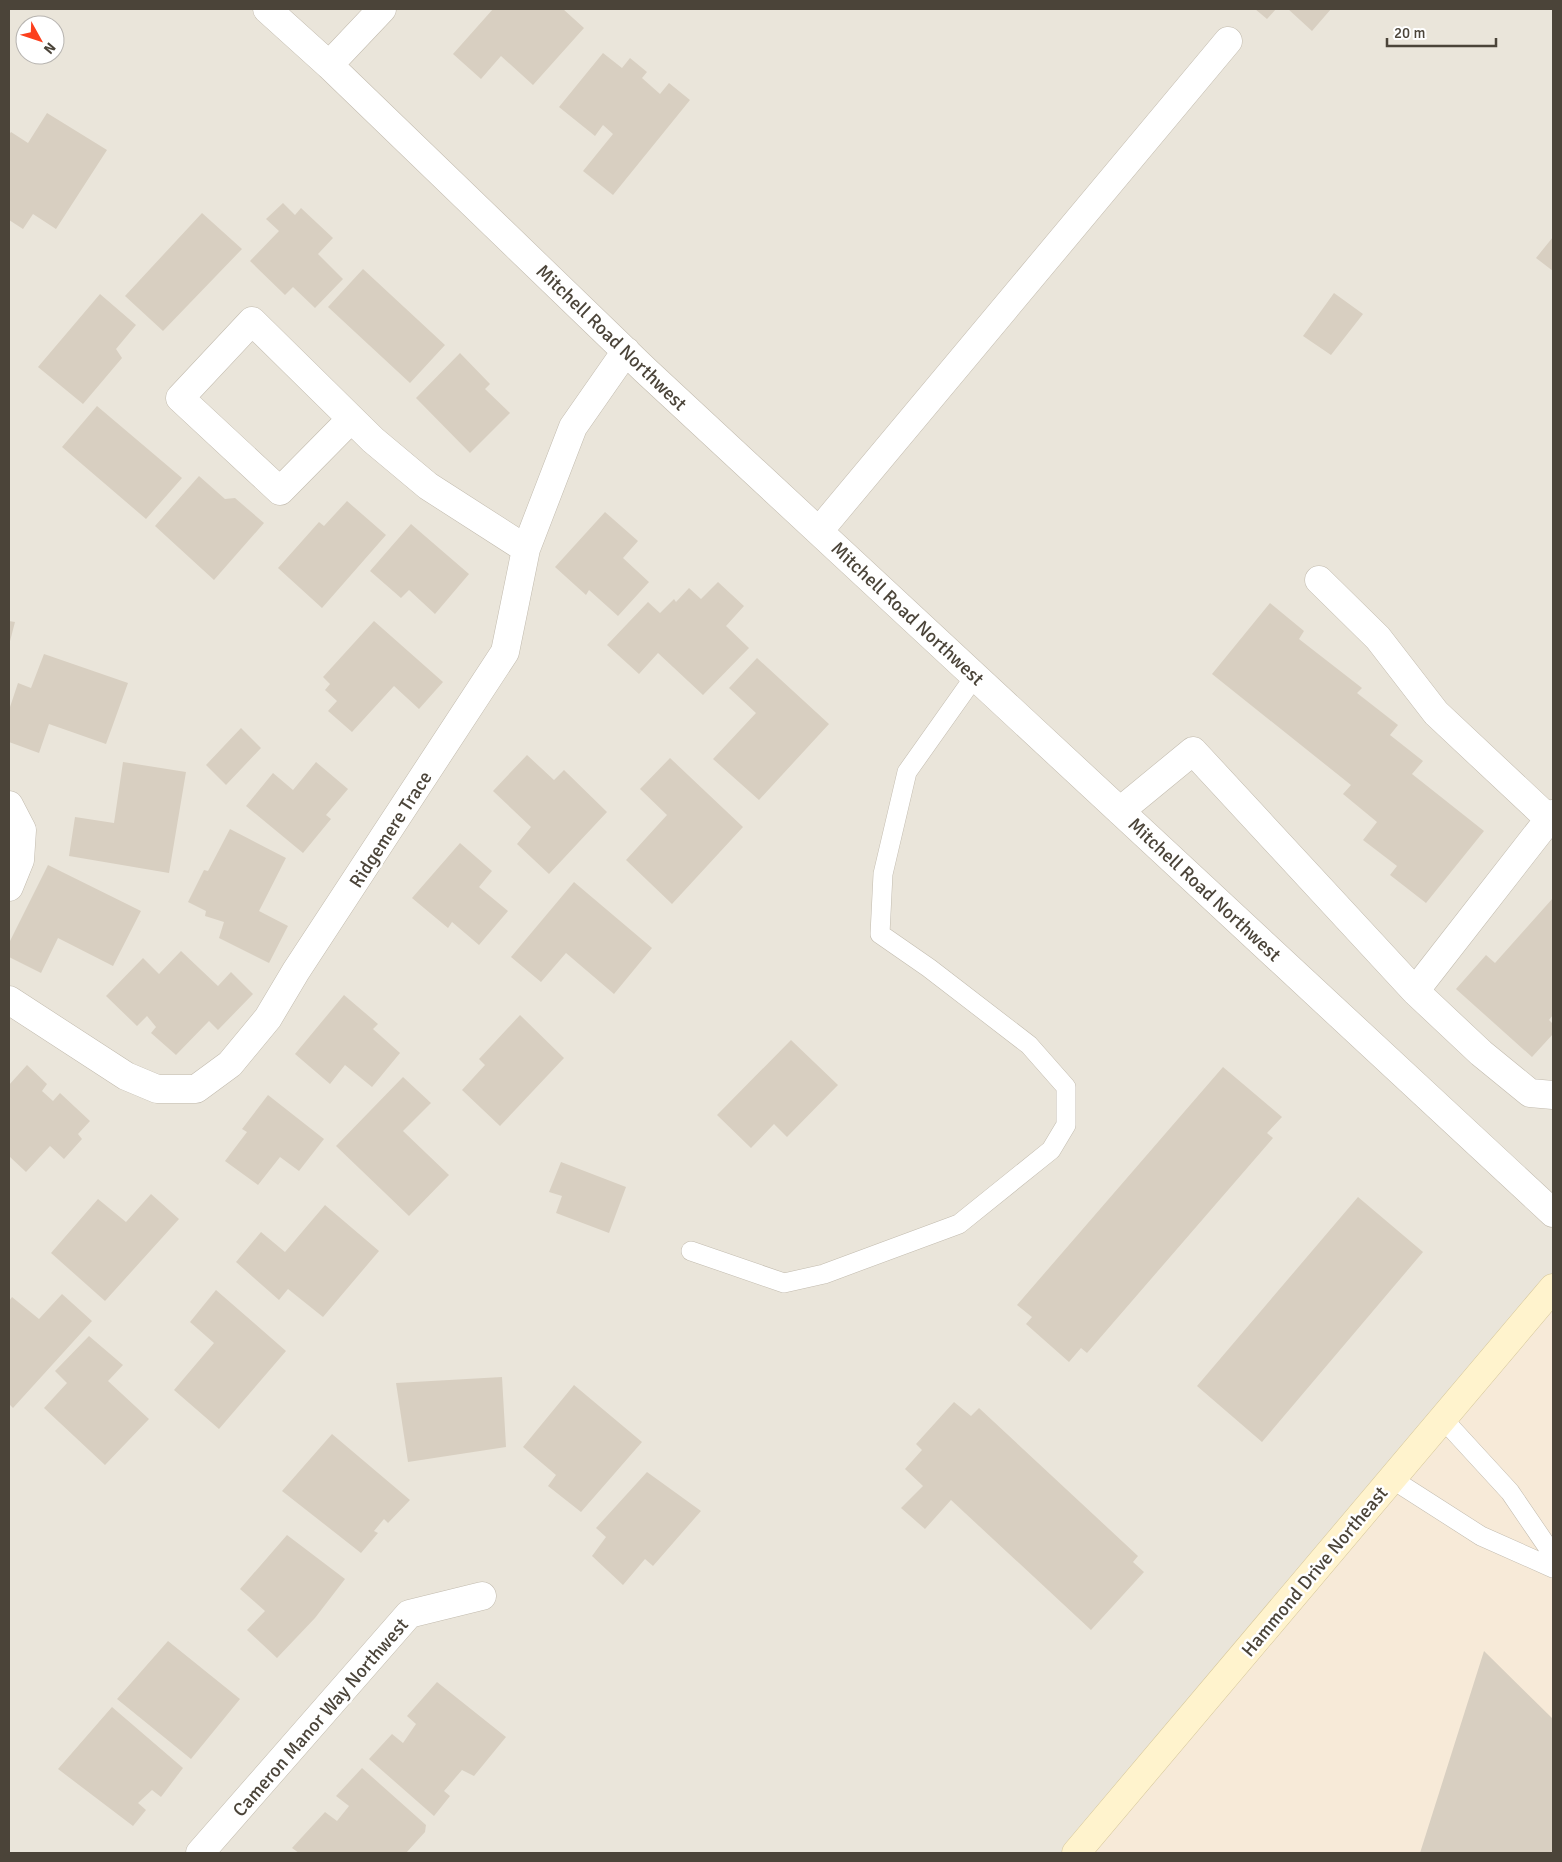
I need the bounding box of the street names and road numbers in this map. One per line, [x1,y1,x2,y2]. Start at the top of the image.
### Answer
street label: Mitchell Road Northwest [531,259,692,416]
street label: Mitchell Road Northwest [826,537,989,691]
street label: Ridgemere Trace [344,767,437,892]
street label: Mitchell Road Northwest [1123,813,1286,967]
street label: Hammond Drive Northeast [1236,1481,1393,1662]
street label: Cameron Manor Way Northwest [228,1613,414,1822]

